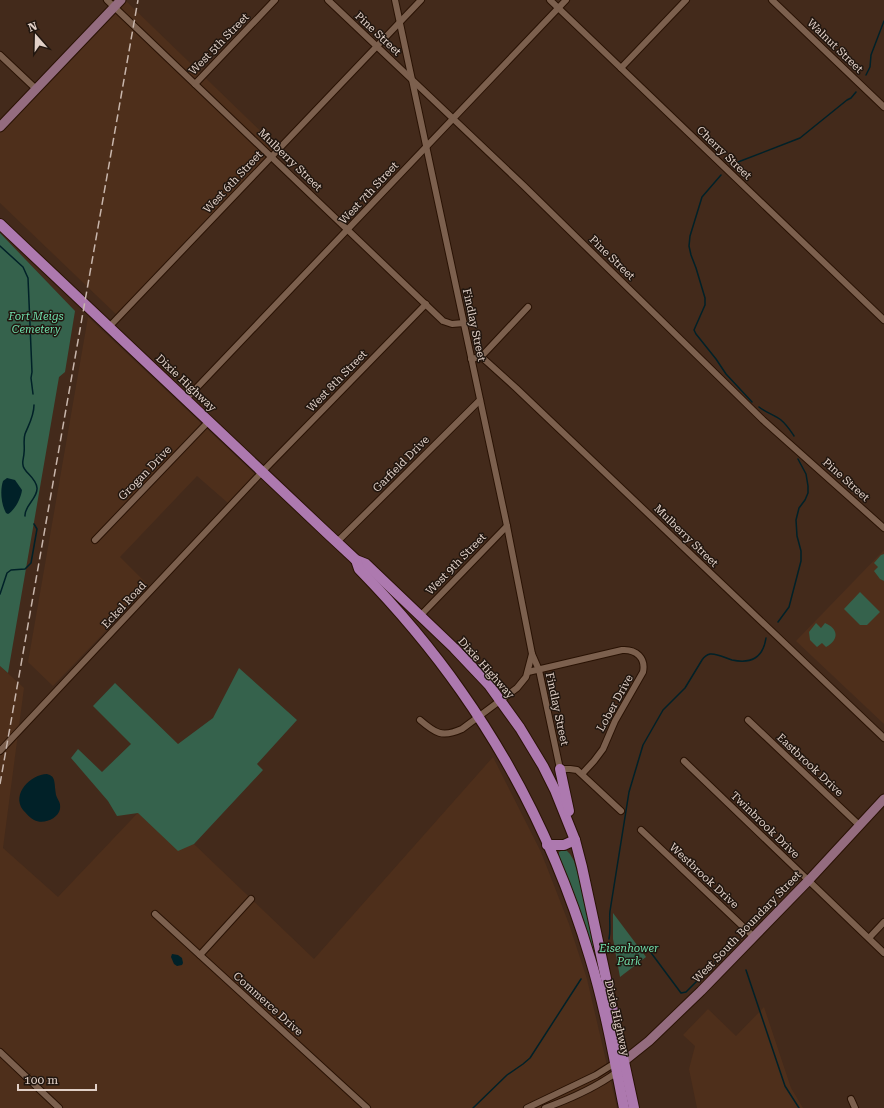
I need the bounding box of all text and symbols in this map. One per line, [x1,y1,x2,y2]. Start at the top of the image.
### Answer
street label: Pine Street [352,9,404,59]
street label: West 5th Street [186,11,252,77]
north arrow [16,16,56,56]
street label: Walnut Street [804,16,866,76]
text: N [27,19,39,35]
street label: Cherry Street [694,124,754,182]
street label: Mulberry Street [255,126,325,194]
street label: West 6th Street [201,148,265,216]
street label: West 7th Street [337,159,401,227]
street label: Pine Street [587,233,637,283]
street label: Findlay Street [460,287,488,363]
park label: Fort Meigs Cemetery [7,310,64,336]
street label: West 8th Street [304,348,370,414]
street label: Dixie Highway [153,352,219,415]
street label: Garfield Drive [370,433,432,495]
street label: Grogan Drive [116,443,174,503]
street label: Pine Street [820,456,872,504]
street label: Mulberry Street [651,502,721,570]
street label: West 9th Street [423,531,489,597]
street label: Eckel Road [99,579,149,631]
street label: Dixie Highway [455,635,517,702]
street label: Findlay Street [543,671,571,747]
street label: Lober Drive [594,672,636,734]
street label: Eastbrook Drive [774,731,846,799]
street label: Twinbrook Drive [728,789,802,861]
street label: Westbrook Drive [667,841,741,911]
street label: West South Boundary Street [690,868,804,986]
park label: Eisenhower Park [598,942,659,968]
street label: Commerce Drive [231,969,305,1039]
street label: Dixie Highway [602,979,632,1058]
scale bar [18,1066,96,1092]
text: 100 m [24,1073,58,1087]

